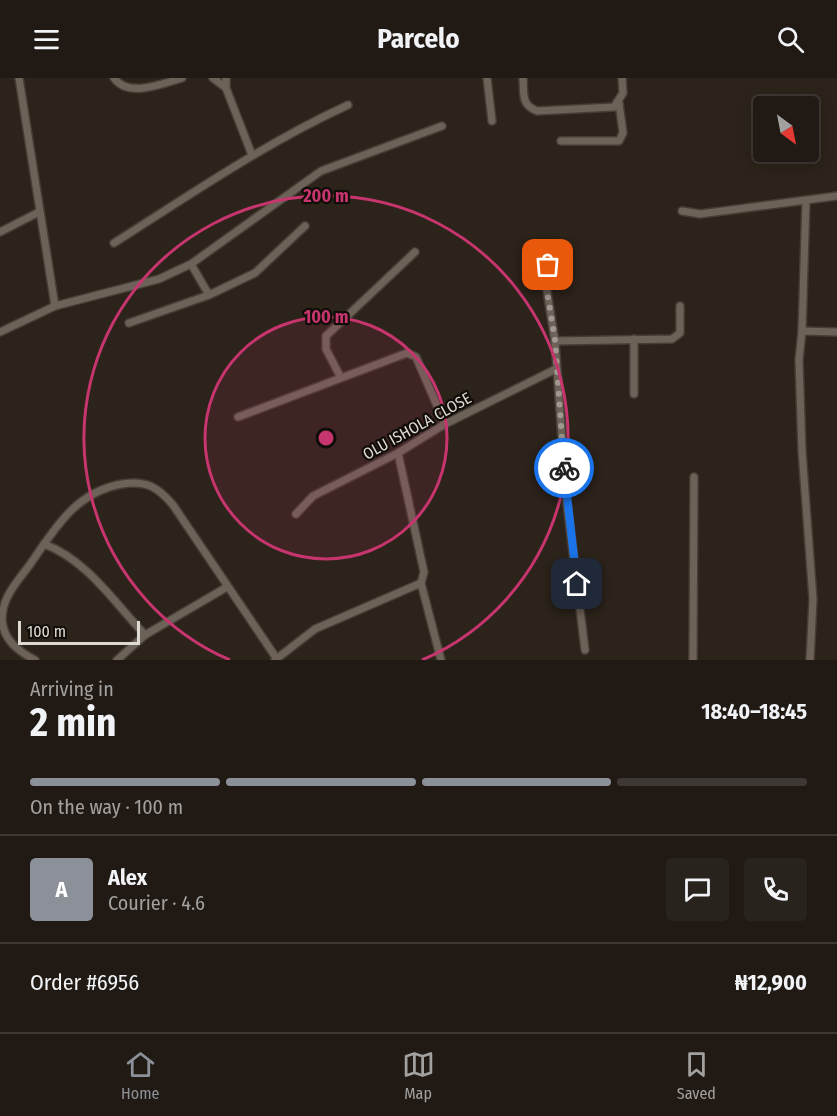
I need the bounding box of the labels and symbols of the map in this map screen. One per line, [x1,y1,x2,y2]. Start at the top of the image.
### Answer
north arrow [753,96,819,162]
text: 200 m [302,185,349,207]
pin [522,239,573,290]
text: 100 m [304,306,348,328]
street label: OLU ISHOLA CLOSE [359,388,475,464]
centre of rings [316,428,336,448]
courier [534,438,594,498]
pin [551,558,602,609]
scale bar [18,618,140,646]

